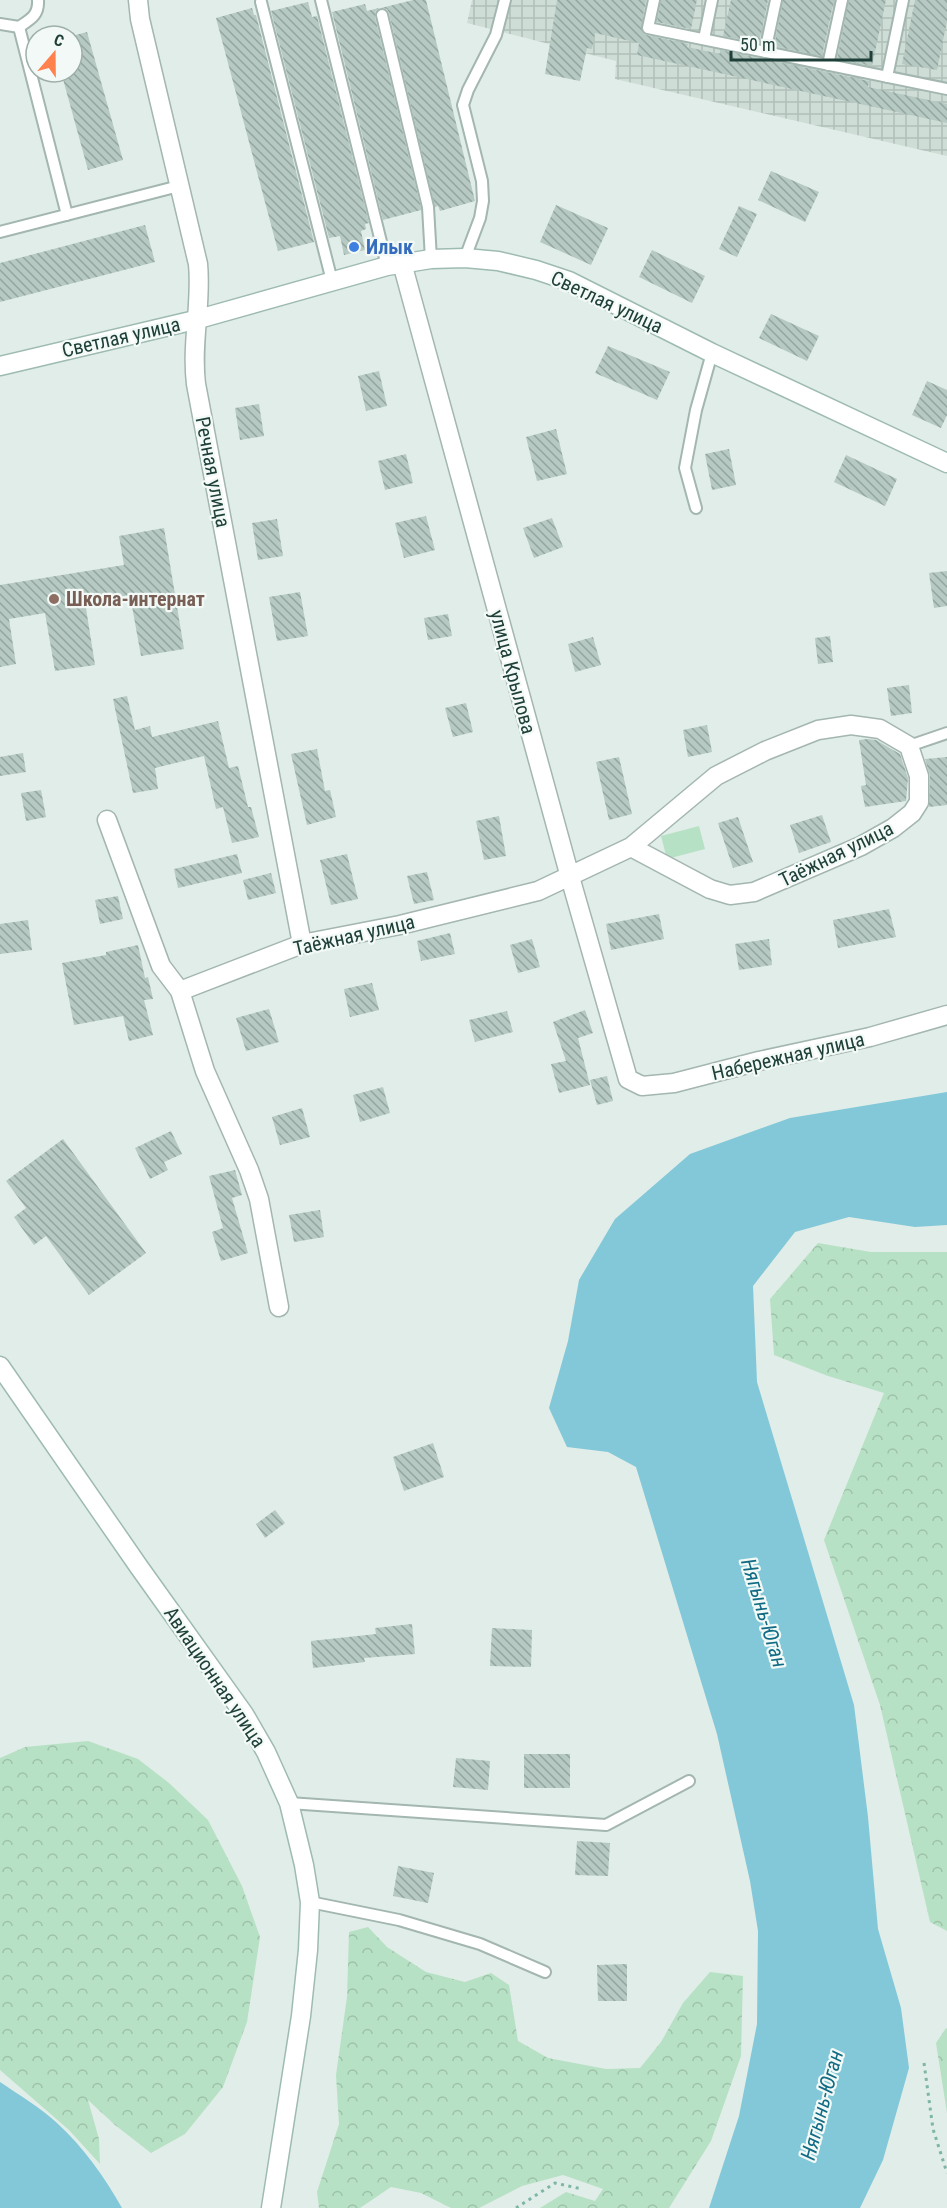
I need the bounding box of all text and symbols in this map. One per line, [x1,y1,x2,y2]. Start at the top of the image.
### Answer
north arrow [24,24,84,84]
scale bar [731,24,870,62]
text: С [51,30,66,51]
text: 50 m [740,34,775,55]
place label: Илык [366,235,413,259]
marker: Илык [347,240,361,254]
street label: Светлая улица [547,266,667,338]
street label: Светлая улица [59,312,183,362]
street label: Речная улица [191,415,235,529]
place label: Школа-интернат [66,587,205,611]
marker: Школа-интернат [47,592,61,606]
street label: улица Крылова [485,607,541,737]
street label: Таёжная улица [775,816,897,892]
street label: Таёжная улица [291,909,417,961]
street label: Набережная улица [709,1027,867,1085]
water label: Нягынь-Юган [736,1556,792,1670]
street label: Авиационная улица [159,1602,271,1752]
water label: Нягынь-Юган [796,2048,848,2162]

